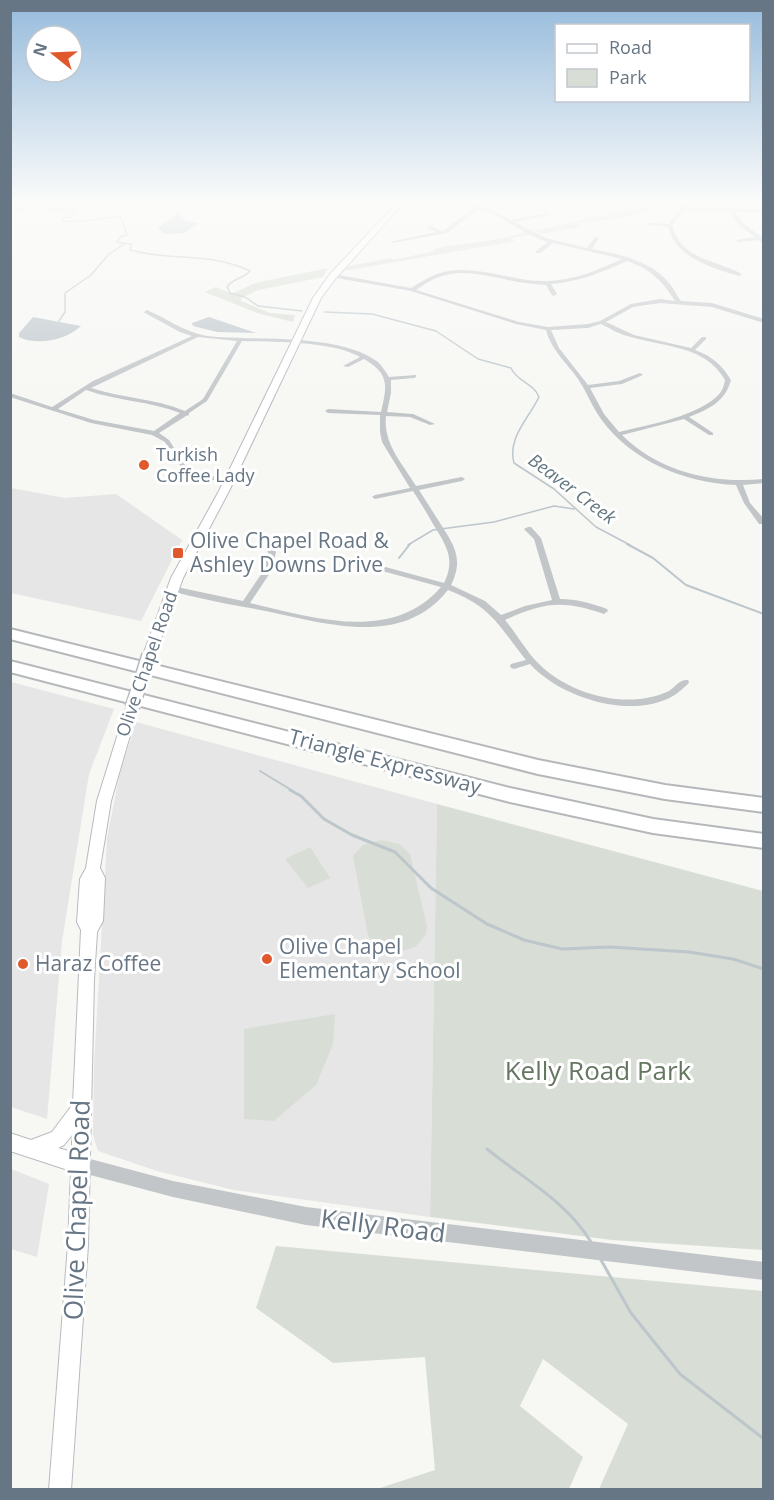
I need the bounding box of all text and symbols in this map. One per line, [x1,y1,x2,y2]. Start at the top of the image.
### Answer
north arrow [24,24,84,84]
legend [555,24,750,102]
text: Road [609,35,652,59]
text: N [27,40,52,59]
text: Park [609,65,647,89]
place label: Turkish Coffee Lady [156,442,256,487]
water label: Beaver Creek [524,448,622,530]
marker: Turkish Coffee Lady [137,458,151,472]
place label: Olive Chapel Road & Ashley Downs Drive [190,526,389,578]
marker: Olive Chapel Road & Ashley Downs Drive [171,546,185,560]
street label: Olive Chapel Road [110,588,182,740]
street label: Triangle Expressway [286,722,485,800]
place label: Olive Chapel Elementary School [279,932,461,984]
place label: Haraz Coffee [35,949,161,977]
marker: Olive Chapel Elementary School [260,952,274,966]
marker: Haraz Coffee [16,957,30,971]
park label: Kelly Road Park [505,1052,692,1088]
street label: Olive Chapel Road [54,1099,98,1321]
street label: Kelly Road [319,1199,448,1251]

